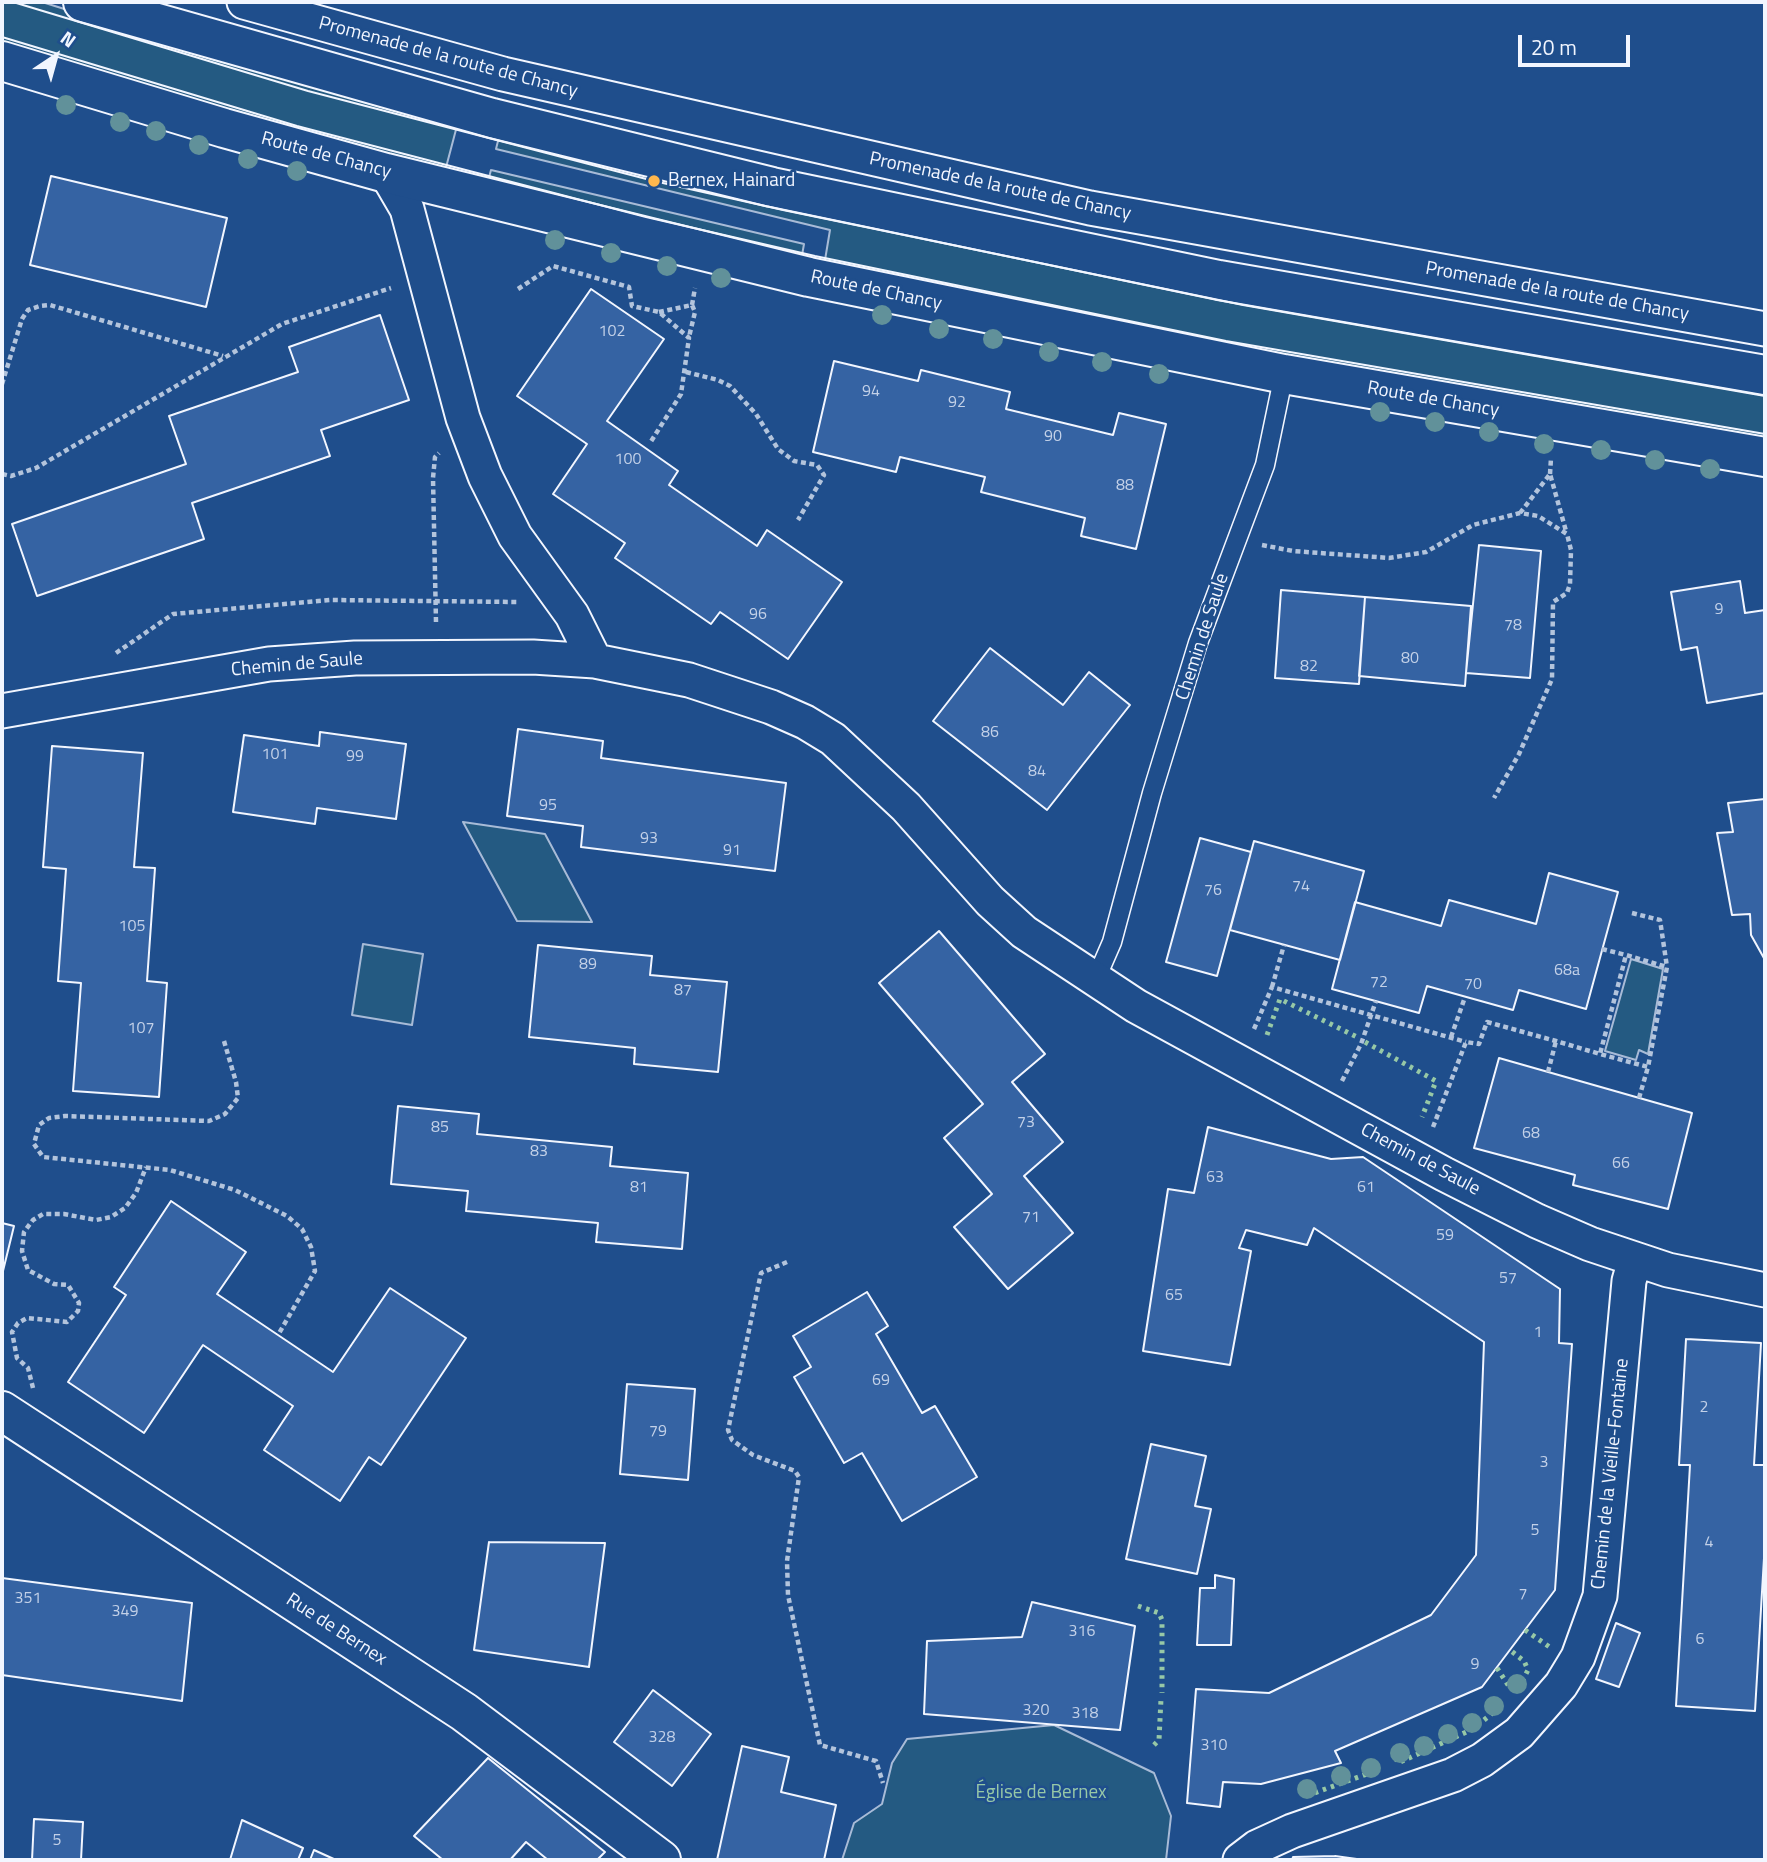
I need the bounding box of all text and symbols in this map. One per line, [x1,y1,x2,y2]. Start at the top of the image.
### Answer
street label: Promenade de la route de Chancy [316,12,580,104]
north arrow [21,21,91,91]
scale bar [1522,21,1634,65]
text: N [55,23,82,54]
text: 20 m [1531,31,1577,63]
street label: Route de Chancy [259,128,393,184]
street label: Promenade de la route de Chancy [867,148,1133,226]
place label: Bernex, Hainard [668,170,795,192]
marker: Bernex, Hainard [646,173,662,189]
street label: Promenade de la route de Chancy [1423,258,1691,326]
street label: Route de Chancy [808,266,944,316]
house number: 102 [599,322,625,342]
street label: Route de Chancy [1365,377,1501,423]
house number: 94 [862,382,880,402]
house number: 92 [948,393,966,413]
house number: 90 [1044,427,1062,447]
house number: 100 [615,450,641,470]
house number: 88 [1116,476,1134,496]
street label: Chemin de Saule [1172,571,1234,703]
house number: 9 [1715,600,1723,620]
house number: 96 [749,605,767,625]
house number: 78 [1504,616,1522,636]
street label: Chemin de Saule [230,648,364,682]
house number: 80 [1401,649,1419,669]
house number: 82 [1300,657,1318,677]
house number: 86 [981,723,999,743]
house number: 101 [262,745,288,765]
house number: 99 [346,747,364,767]
house number: 84 [1028,762,1046,782]
house number: 95 [539,796,557,816]
house number: 93 [640,829,658,849]
house number: 91 [723,841,741,861]
house number: 74 [1292,877,1310,897]
house number: 76 [1204,881,1222,901]
house number: 105 [119,917,145,937]
house number: 89 [579,955,597,975]
house number: 68a [1554,961,1580,981]
house number: 72 [1370,973,1388,993]
house number: 70 [1464,975,1482,995]
house number: 87 [674,981,692,1001]
house number: 107 [128,1019,154,1039]
house number: 73 [1017,1113,1035,1133]
house number: 85 [431,1118,449,1138]
street label: Chemin de Saule [1356,1119,1484,1201]
house number: 68 [1522,1124,1540,1144]
house number: 83 [530,1142,548,1162]
house number: 66 [1612,1154,1630,1174]
house number: 63 [1206,1168,1224,1188]
house number: 81 [630,1178,648,1198]
house number: 61 [1357,1178,1375,1198]
house number: 71 [1022,1208,1040,1228]
house number: 59 [1436,1226,1454,1246]
house number: 57 [1499,1269,1517,1289]
house number: 65 [1165,1286,1183,1306]
house number: 1 [1534,1323,1542,1343]
street label: Chemin de la Vieille-Fontaine [1588,1357,1634,1591]
house number: 69 [872,1371,890,1391]
house number: 2 [1700,1398,1708,1418]
house number: 79 [649,1422,667,1442]
house number: 3 [1540,1453,1548,1473]
house number: 5 [1531,1521,1539,1541]
house number: 4 [1705,1533,1713,1553]
house number: 7 [1519,1585,1527,1605]
house number: 351 [15,1589,41,1609]
street label: Rue de Bernex [281,1589,391,1671]
house number: 349 [112,1602,138,1622]
house number: 316 [1069,1622,1095,1642]
house number: 6 [1696,1630,1704,1650]
house number: 9 [1471,1655,1479,1675]
house number: 320 [1023,1701,1049,1721]
house number: 318 [1072,1704,1098,1724]
house number: 328 [649,1728,675,1748]
house number: 310 [1201,1736,1227,1756]
park label: Église de Bernex [975,1782,1107,1804]
house number: 5 [53,1831,61,1851]

